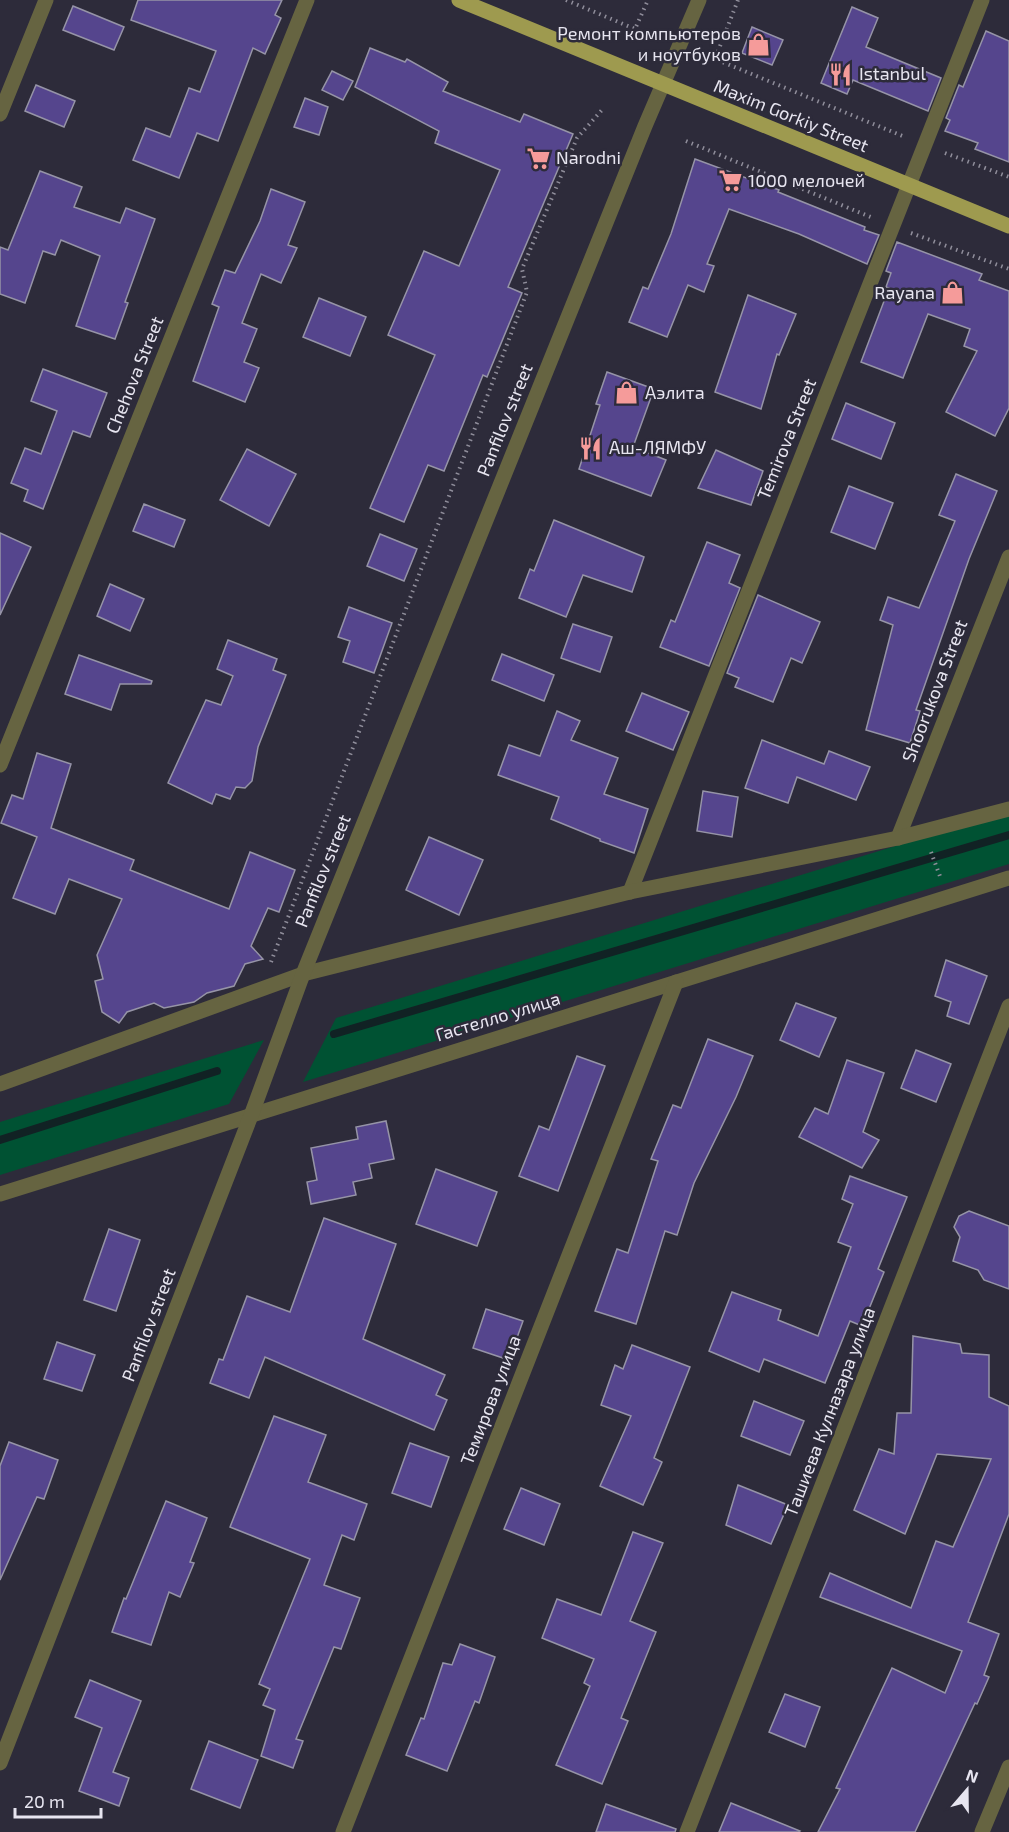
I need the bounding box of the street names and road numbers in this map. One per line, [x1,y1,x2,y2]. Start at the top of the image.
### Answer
street label: Maxim Gorkiy Street [711,74,872,156]
street label: Chehova Street [101,313,168,436]
street label: Panfilov street [471,360,537,479]
street label: Temirova Street [752,375,820,502]
street label: Shoorukova Street [897,616,971,765]
street label: Panfilov street [289,811,355,930]
street label: Гастелло улица [433,987,563,1045]
street label: Panfilov street [116,1265,180,1384]
street label: Ташиева Кулназара улица [779,1304,879,1520]
street label: Темирова улица [455,1332,525,1468]

